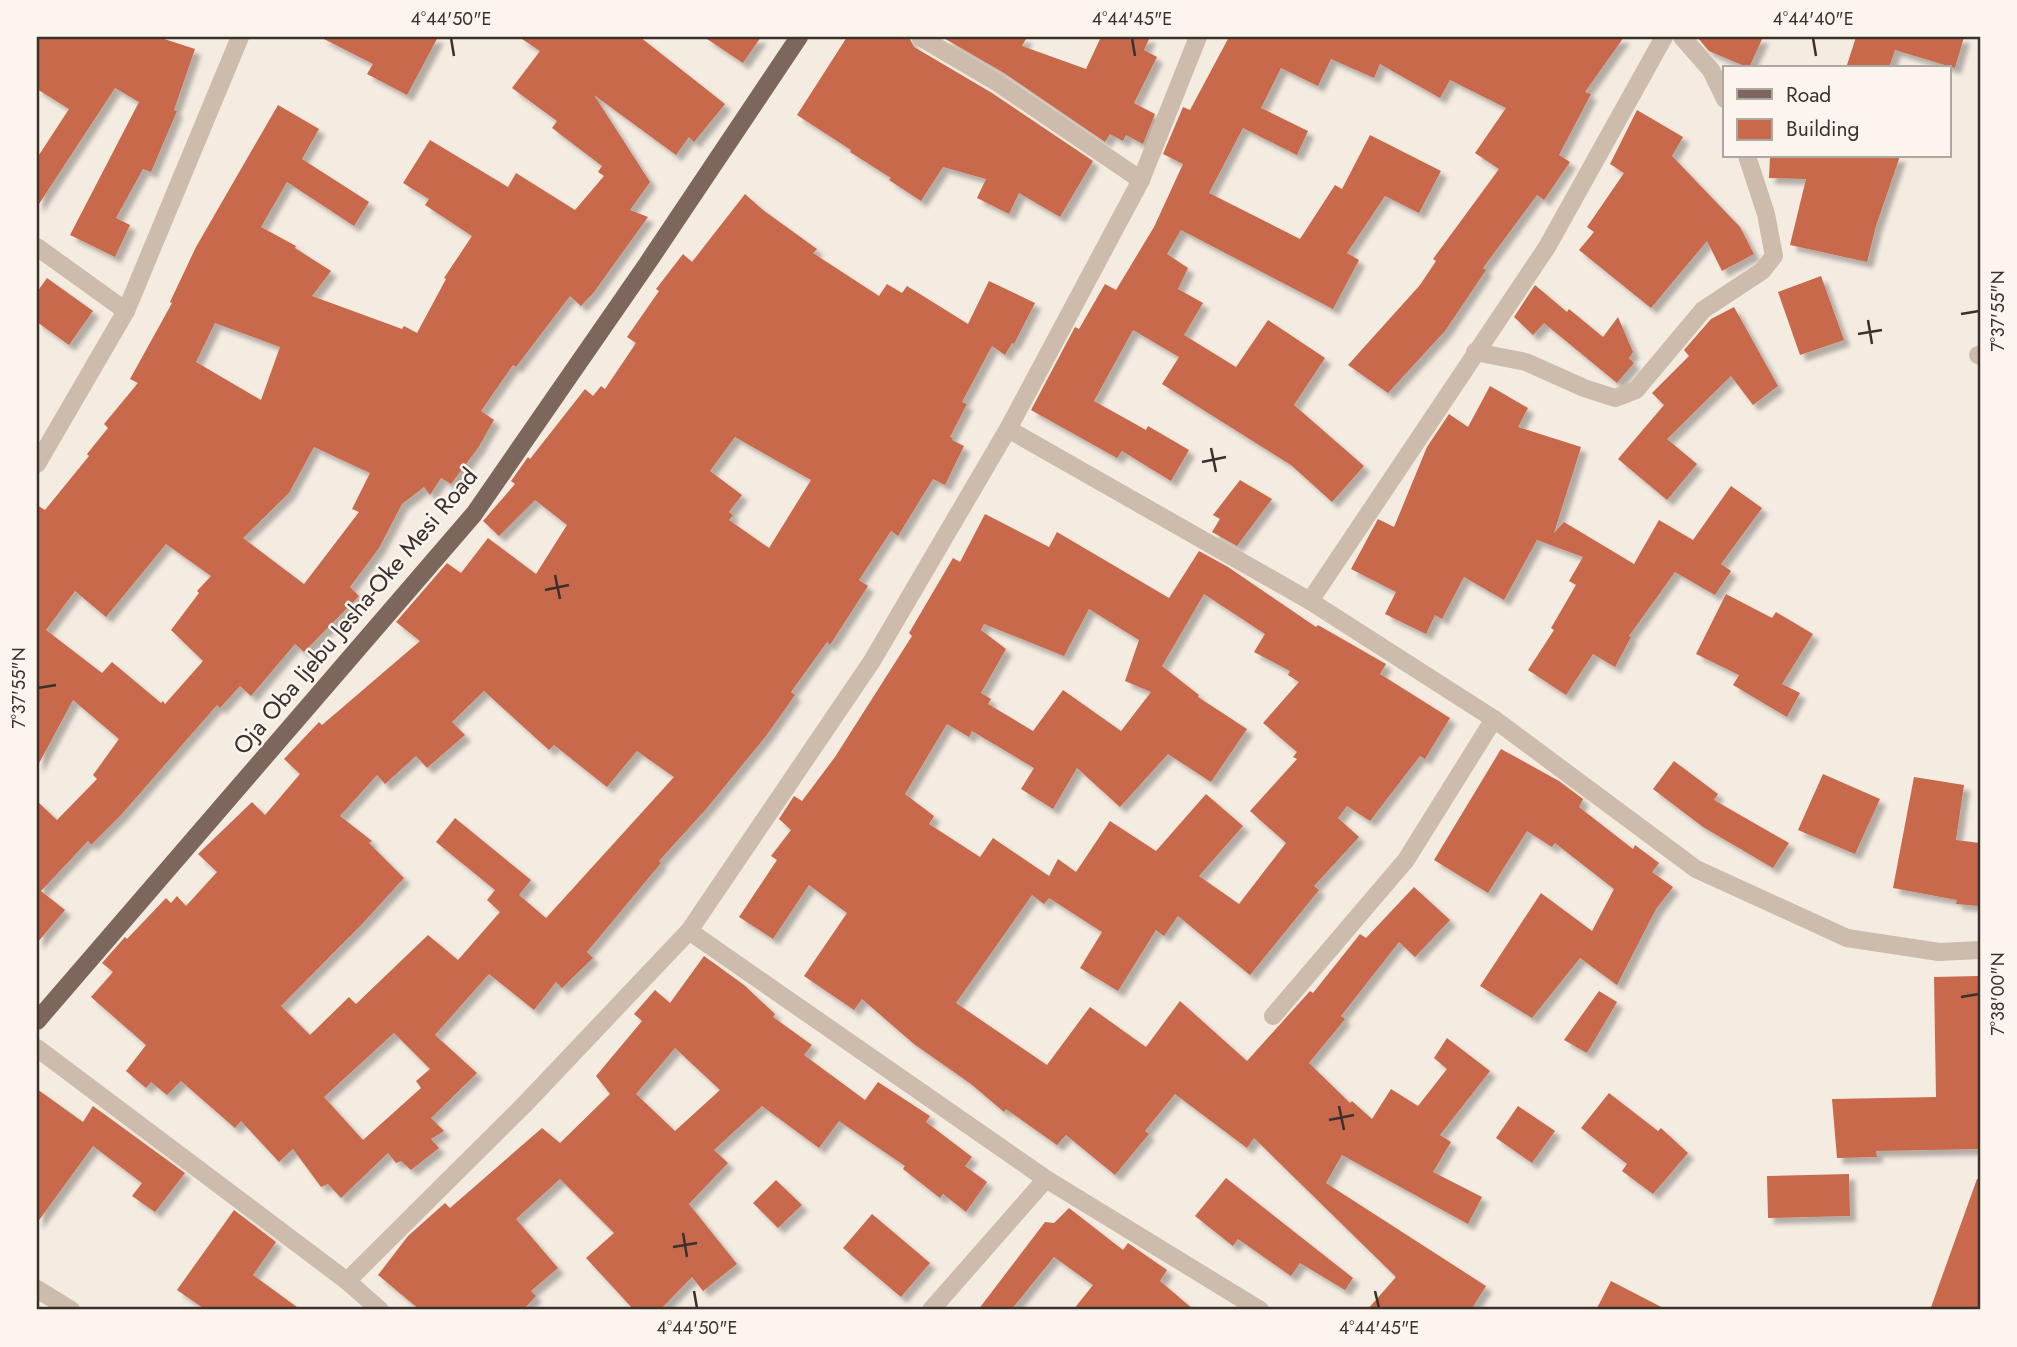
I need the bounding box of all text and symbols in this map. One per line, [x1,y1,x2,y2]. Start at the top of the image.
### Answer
text: 4°44'50"E [411,6,491,32]
text: 4°44'45"E [1092,6,1172,32]
text: 4°44'40"E [1772,6,1854,32]
legend [1723,66,1951,158]
text: Road [1786,80,1831,110]
text: Building [1786,114,1859,144]
text: 7°37'55"N [1985,270,2011,352]
street label: Oja Oba Ijebu Jesha-Oke Mesi Road [224,460,486,762]
text: 7°37'55"N [6,647,32,729]
text: 7°38'00"N [1985,952,2011,1036]
text: 4°44'50"E [657,1315,737,1341]
text: 4°44'45"E [1339,1315,1419,1341]

